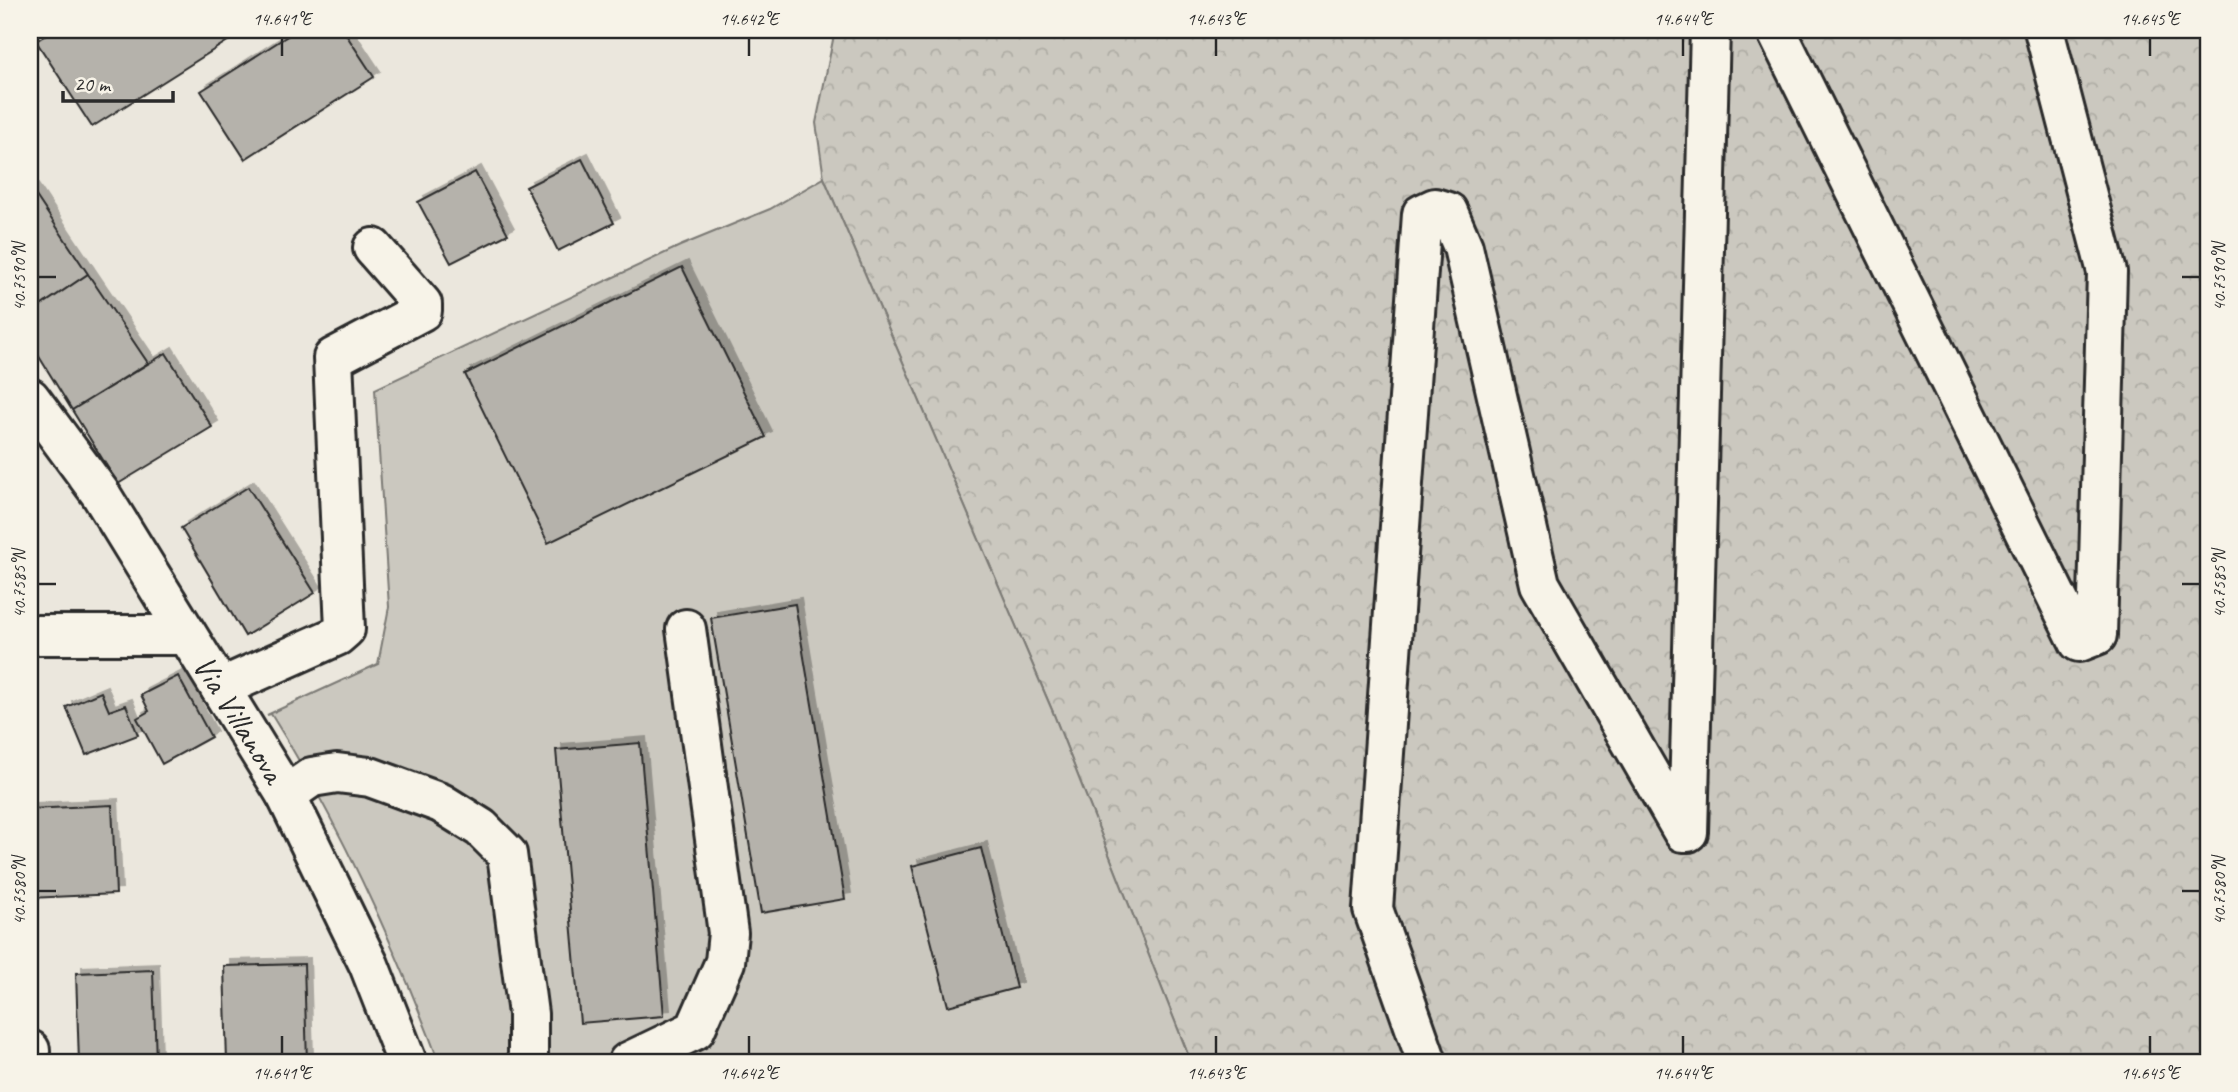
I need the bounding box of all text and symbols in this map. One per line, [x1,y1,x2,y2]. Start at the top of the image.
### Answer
text: 14.641°E [253,8,314,30]
text: 14.642°E [720,8,781,30]
text: 14.643°E [1187,8,1248,30]
text: 14.644°E [1654,8,1715,30]
text: 14.645°E [2121,8,2182,30]
scale bar [63,60,173,104]
text: 20 m [74,71,112,97]
text: 40.7590°N [8,240,30,311]
text: 40.7590°N [2208,240,2230,311]
text: 40.7585°N [8,547,30,618]
text: 40.7585°N [2208,547,2230,618]
street label: Via Villanova [183,647,296,793]
text: 40.7580°N [8,854,30,925]
text: 40.7580°N [2208,854,2230,925]
text: 14.641°E [253,1062,314,1084]
text: 14.642°E [720,1062,781,1084]
text: 14.643°E [1187,1062,1248,1084]
text: 14.644°E [1654,1062,1715,1084]
text: 14.645°E [2121,1062,2182,1084]

